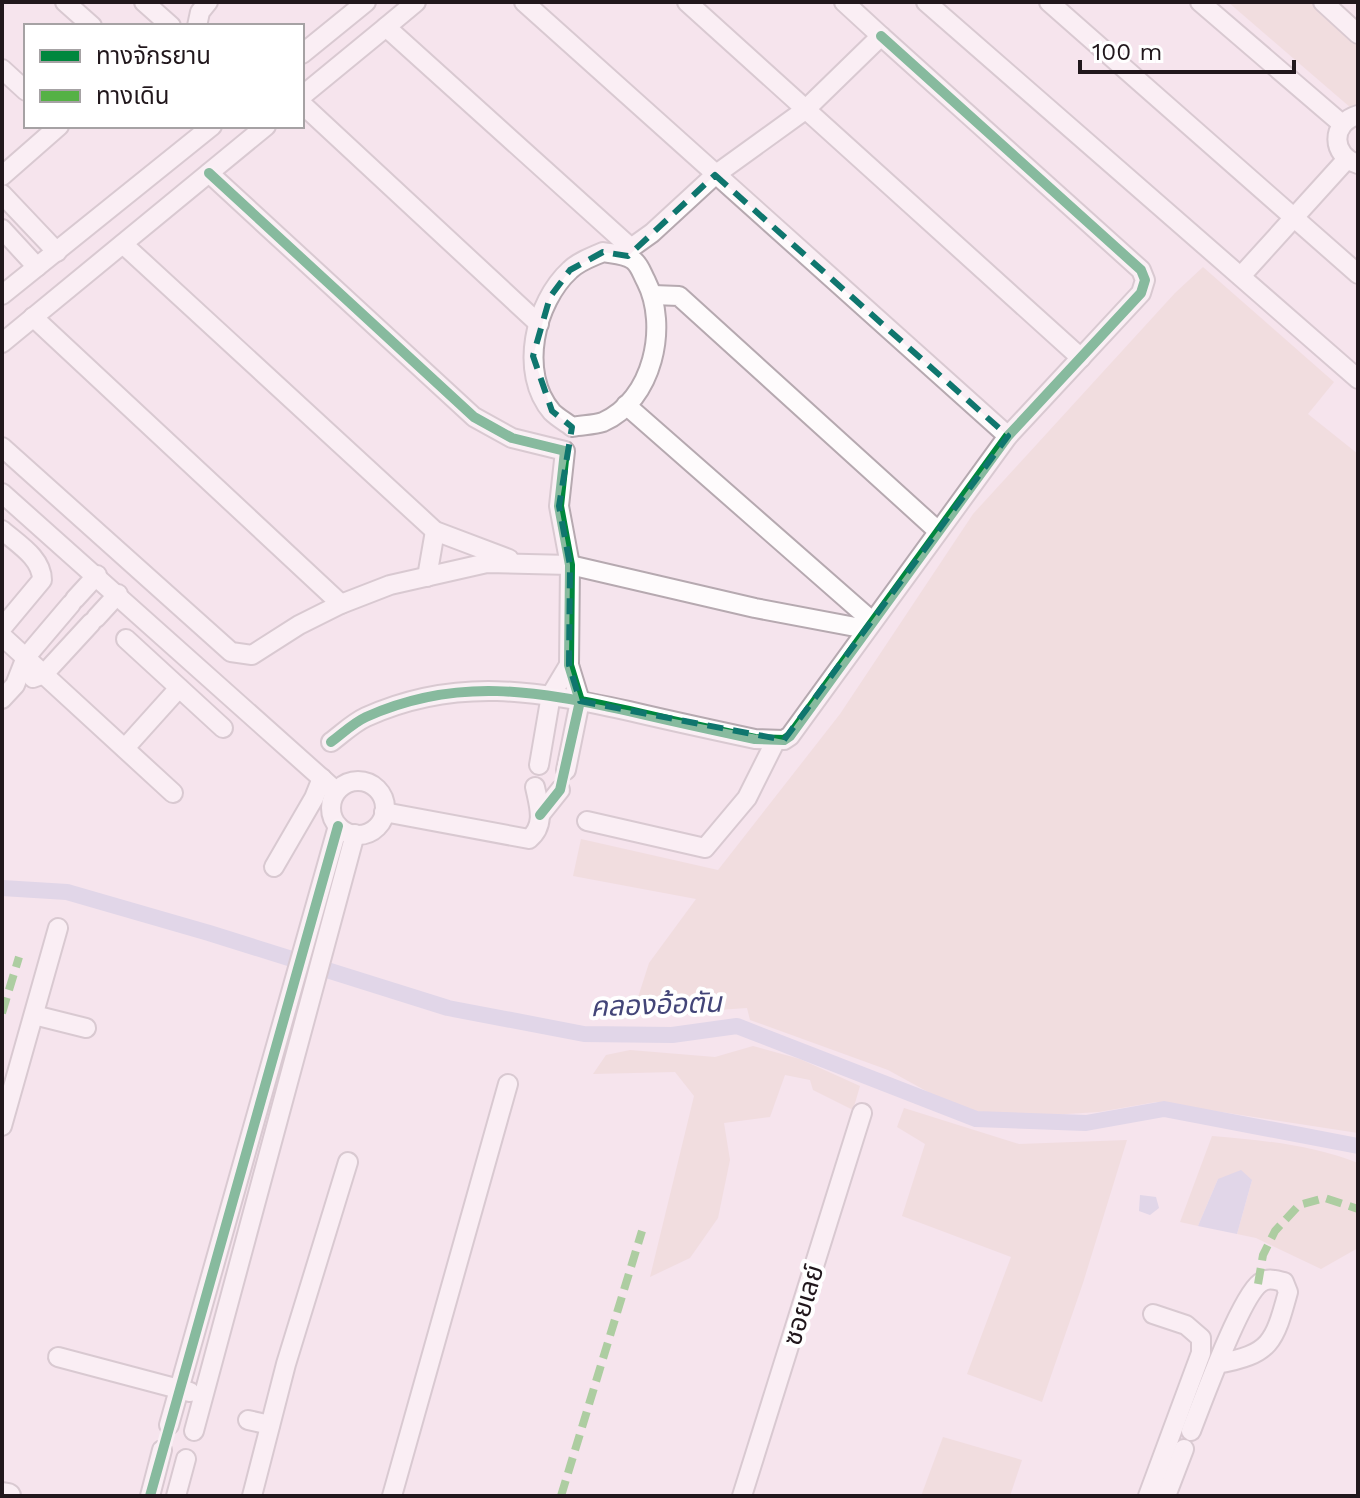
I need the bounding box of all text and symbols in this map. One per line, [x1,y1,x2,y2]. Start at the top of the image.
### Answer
legend [24,24,304,128]
scale bar [1080,24,1294,74]
text: 100 m [1092,38,1162,66]
text: ทางจักรยาน [96,42,211,70]
text: ทางเดิน [96,82,170,110]
water label: คลองอ้อตัน [590,986,724,1023]
street label: ซอยเลย์ [777,1261,829,1349]

